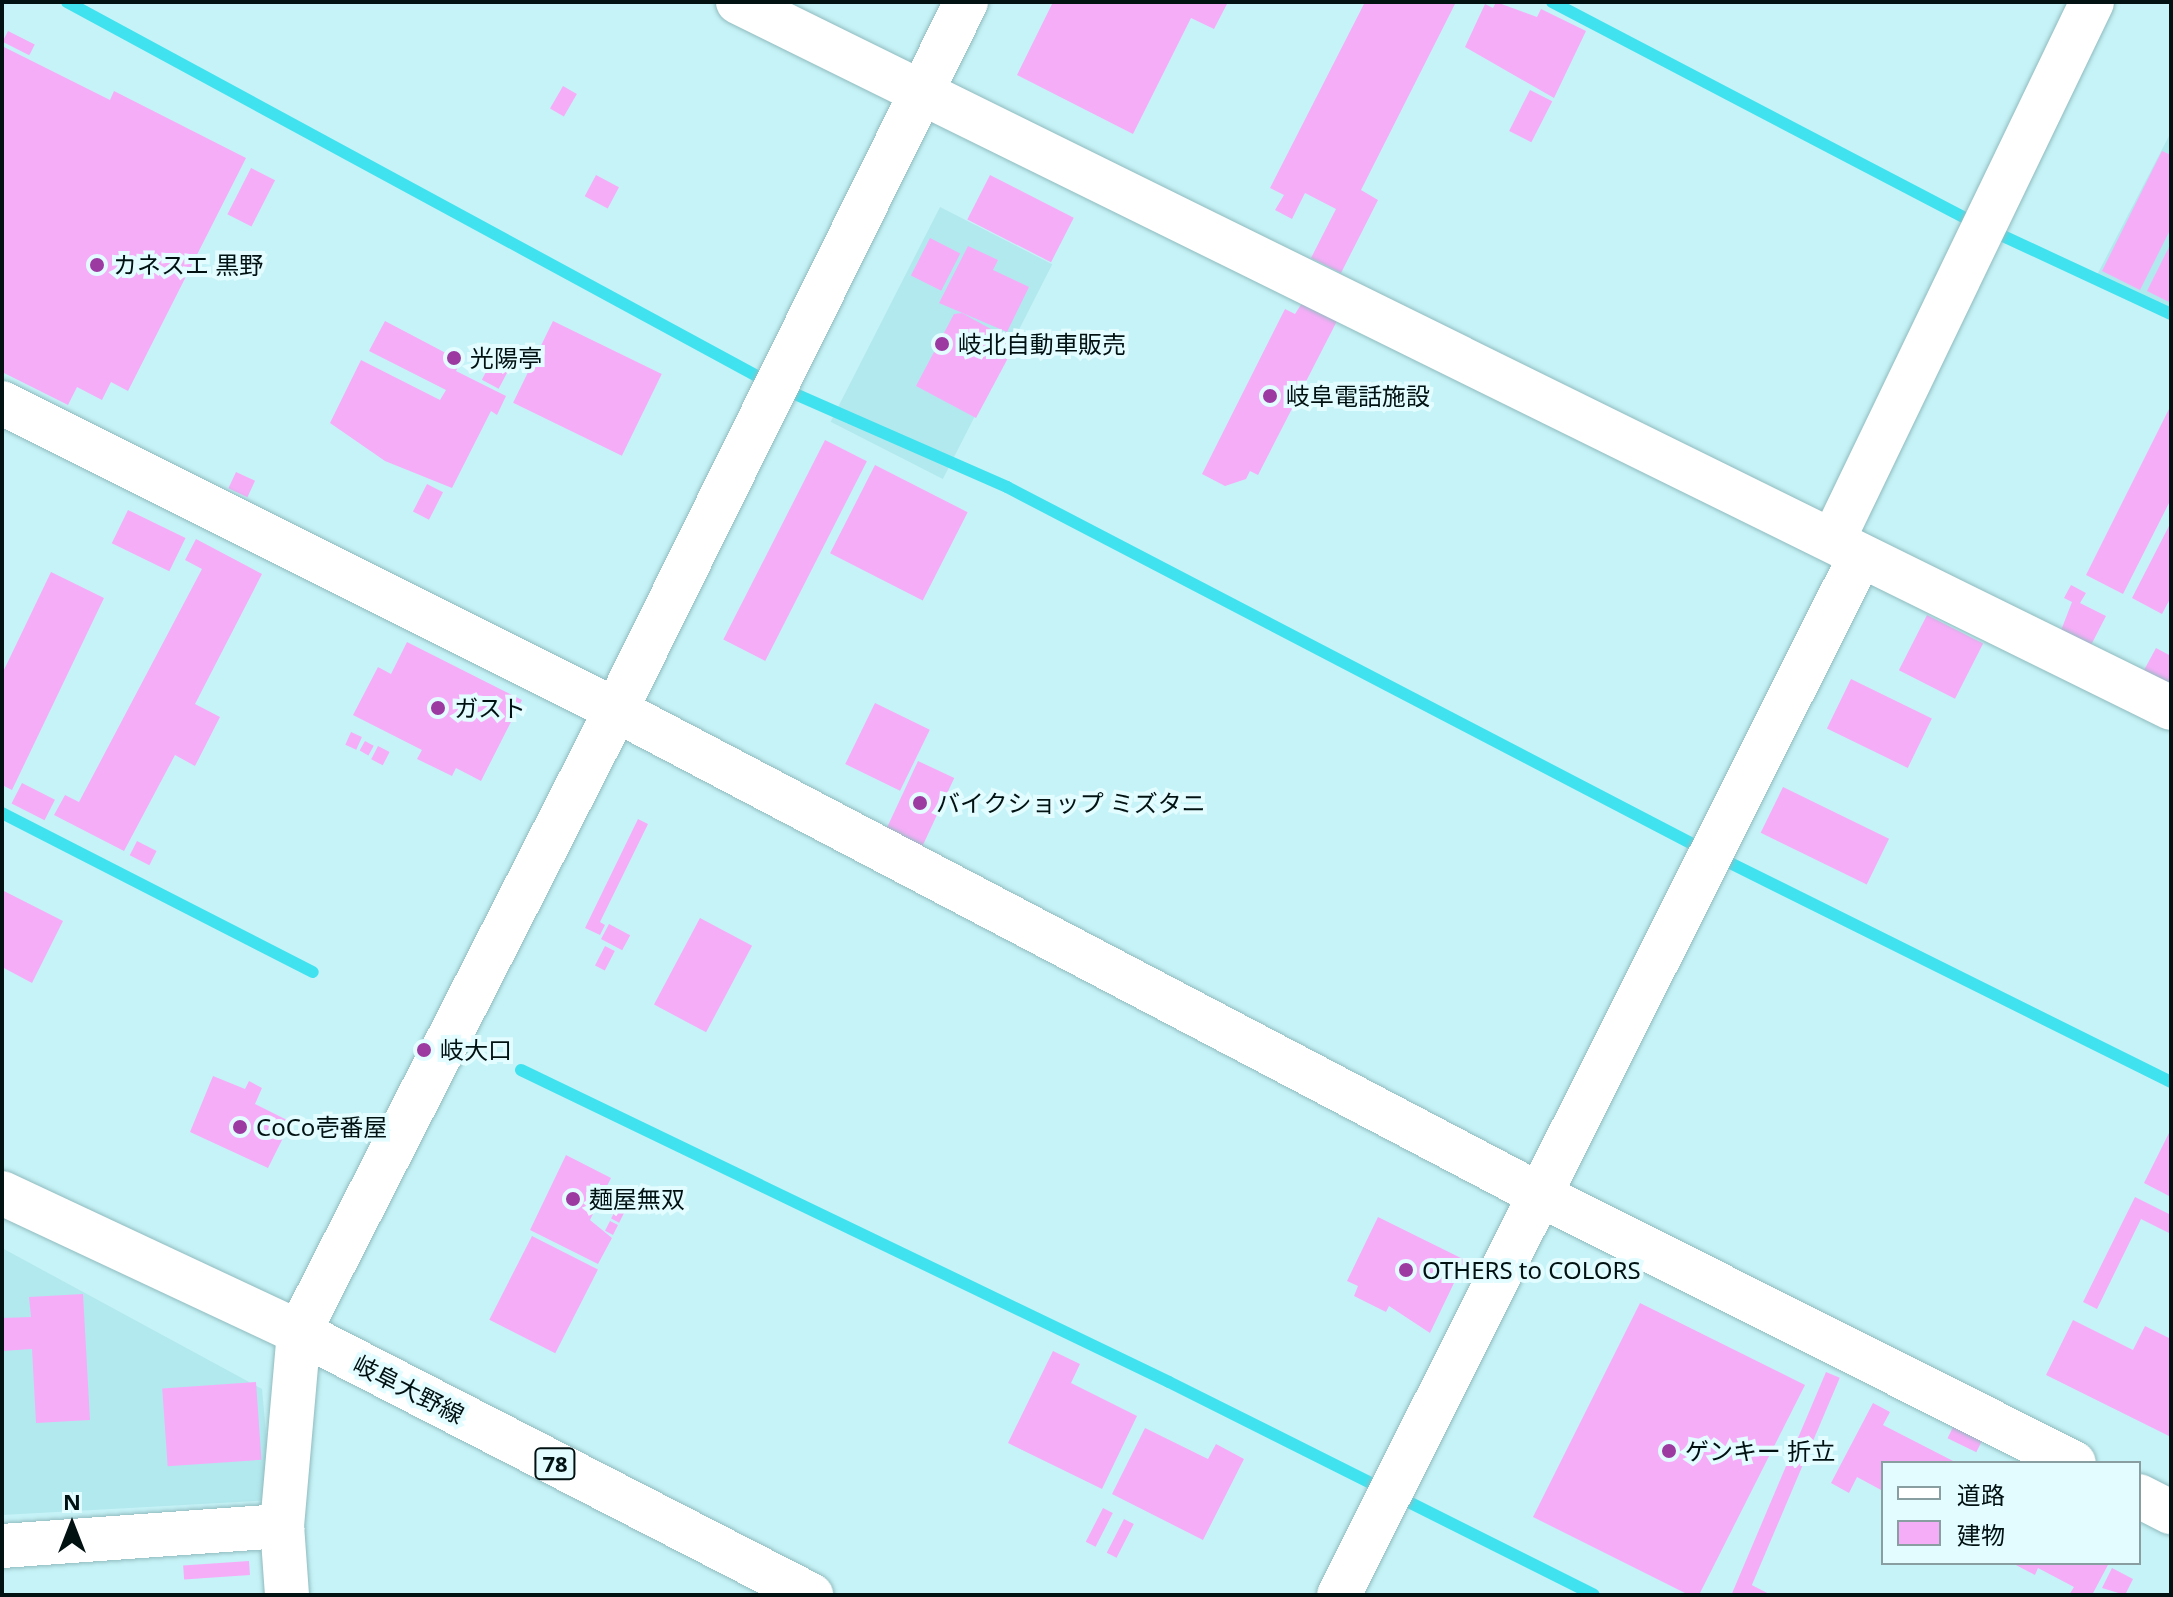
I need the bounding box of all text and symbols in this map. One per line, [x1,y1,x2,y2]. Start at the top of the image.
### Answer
place label: カネスエ 黒野 [113,251,263,279]
marker: カネスエ 黒野 [88,256,106,274]
place label: 岐北自動車販売 [958,330,1126,358]
marker: 岐北自動車販売 [933,335,951,353]
place label: 光陽亭 [470,344,542,372]
marker: 光陽亭 [445,349,463,367]
place label: 岐阜電話施設 [1286,382,1430,410]
marker: 岐阜電話施設 [1261,387,1279,405]
place label: ガスト [454,694,526,722]
marker: ガスト [429,699,447,717]
place label: バイクショップ ミズタニ [936,789,1206,817]
marker: バイクショップ ミズタニ [911,794,929,812]
place label: 岐大口 [440,1036,512,1064]
marker: 岐大口 [415,1041,433,1059]
place label: CoCo壱番屋 [256,1113,387,1141]
marker: CoCo壱番屋 [231,1118,249,1136]
place label: 麺屋無双 [589,1185,685,1213]
marker: 麺屋無双 [564,1190,582,1208]
place label: OTHERS to COLORS [1422,1256,1641,1284]
marker: OTHERS to COLORS [1397,1261,1415,1279]
street label: 岐阜大野線 [349,1349,469,1429]
place label: ゲンキー 折立 [1685,1437,1835,1465]
marker: ゲンキー 折立 [1660,1442,1678,1460]
road number: 78 [533,1446,577,1482]
legend [1881,1461,2141,1565]
text: 道路 [1957,1478,2005,1511]
north arrow [32,1485,112,1565]
text: N [63,1486,81,1516]
text: 建物 [1957,1518,2005,1551]

